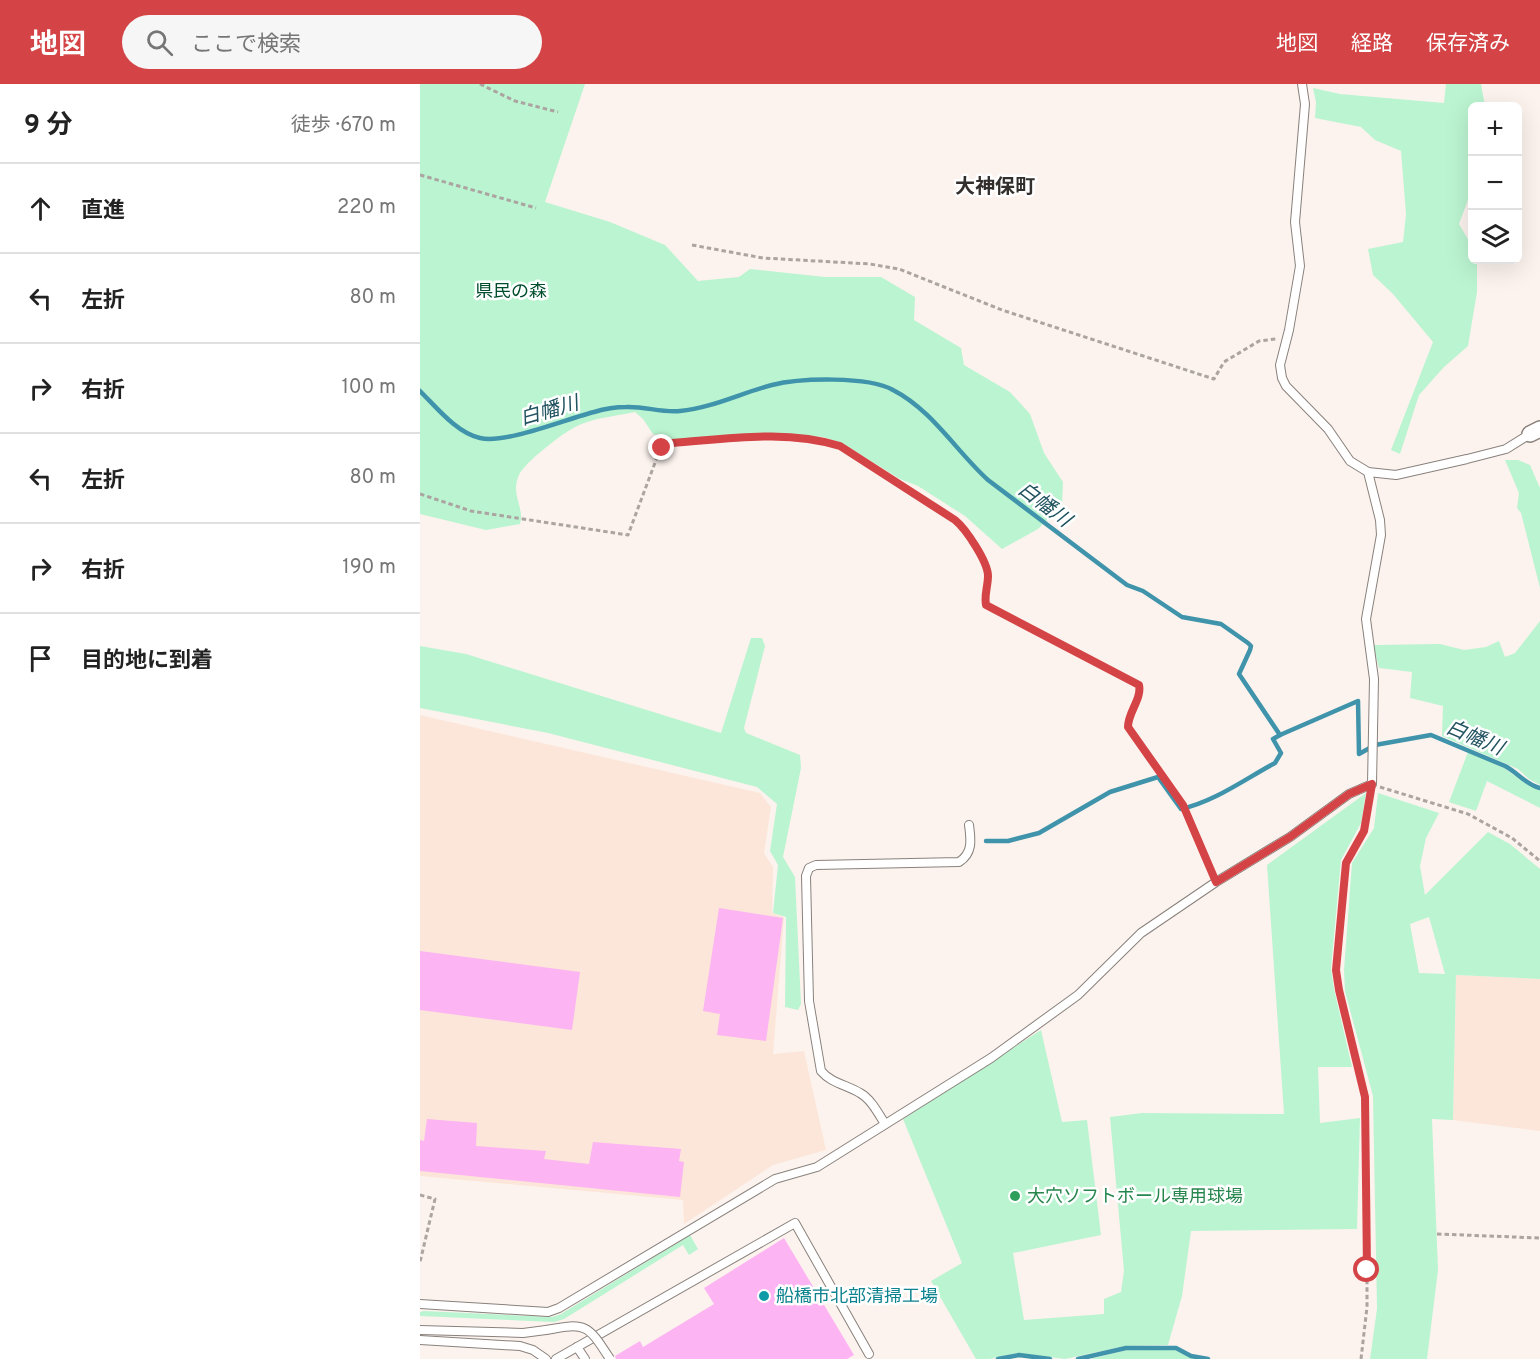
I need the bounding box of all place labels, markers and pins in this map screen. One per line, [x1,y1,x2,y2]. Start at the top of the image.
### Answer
place label: 大穴ソフトボール専用球場 [1027,1186,1243,1209]
marker: 大穴ソフトボール専用球場 [1008,1189,1022,1203]
place label: 船橋市北部清掃工場 [776,1286,938,1309]
marker: 船橋市北部清掃工場 [757,1289,771,1303]

